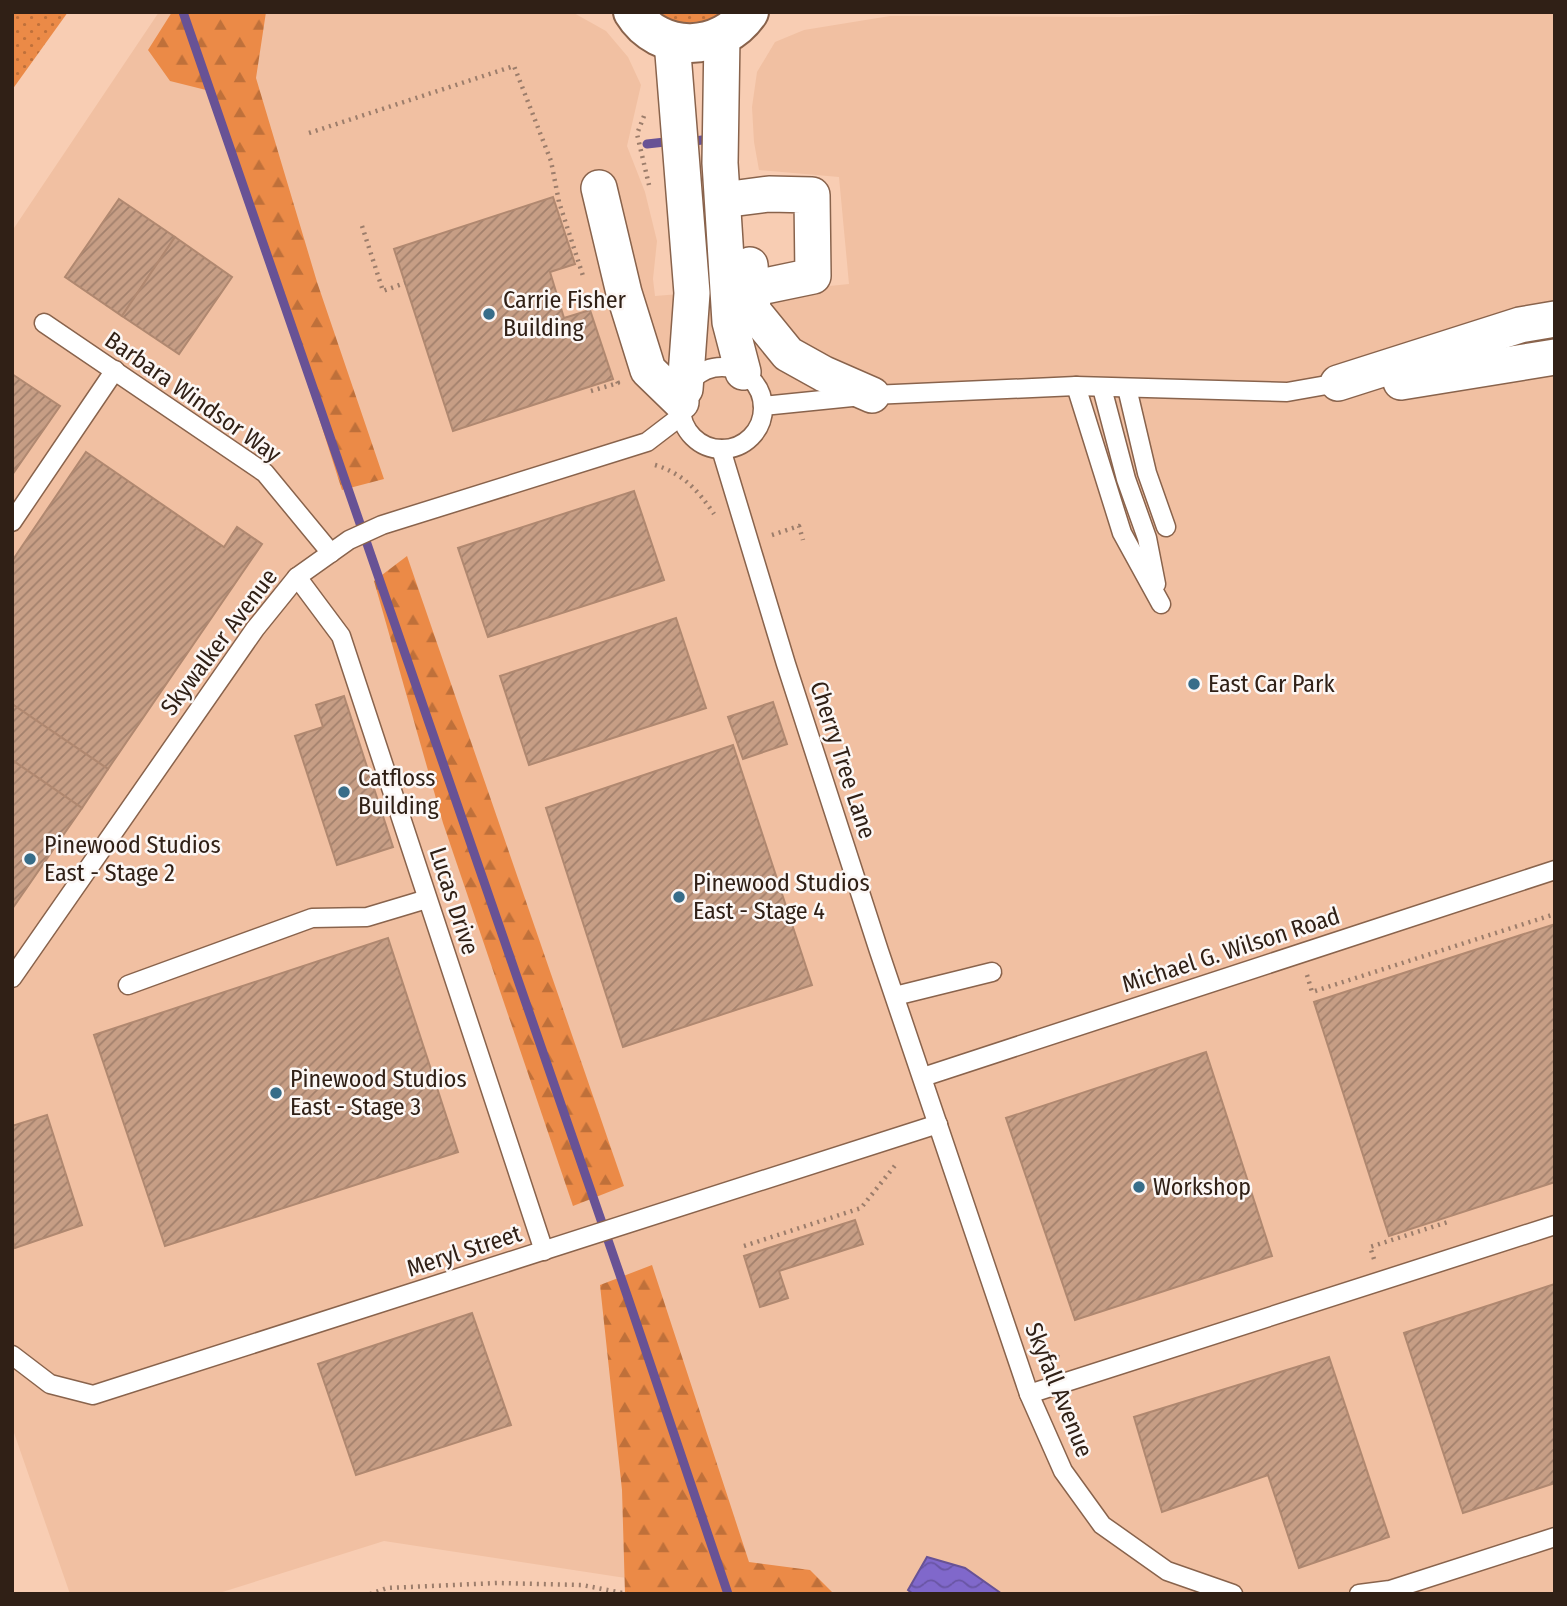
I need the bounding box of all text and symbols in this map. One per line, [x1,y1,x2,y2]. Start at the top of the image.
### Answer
place label: Carrie Fisher Building [503,286,627,342]
marker: Carrie Fisher Building [481,306,497,322]
street label: Barbara Windsor Way [100,326,287,468]
street label: Skywalker Avenue [155,563,283,721]
place label: East Car Park [1208,670,1335,698]
marker: East Car Park [1186,676,1202,692]
street label: Cherry Tree Lane [804,678,882,842]
place label: Catfloss Building [358,764,440,820]
marker: Catfloss Building [336,784,352,800]
place label: Pinewood Studios East - Stage 2 [44,831,221,887]
street label: Lucas Drive [424,844,484,958]
marker: Pinewood Studios East - Stage 2 [22,851,38,867]
place label: Pinewood Studios East - Stage 4 [693,869,870,925]
marker: Pinewood Studios East - Stage 4 [671,889,687,905]
street label: Michael G. Wilson Road [1119,902,1343,998]
place label: Pinewood Studios East - Stage 3 [290,1065,467,1121]
marker: Pinewood Studios East - Stage 3 [268,1085,284,1101]
place label: Workshop [1153,1173,1251,1201]
marker: Workshop [1131,1179,1147,1195]
street label: Meryl Street [403,1219,525,1283]
street label: Skyfall Avenue [1019,1319,1099,1461]

